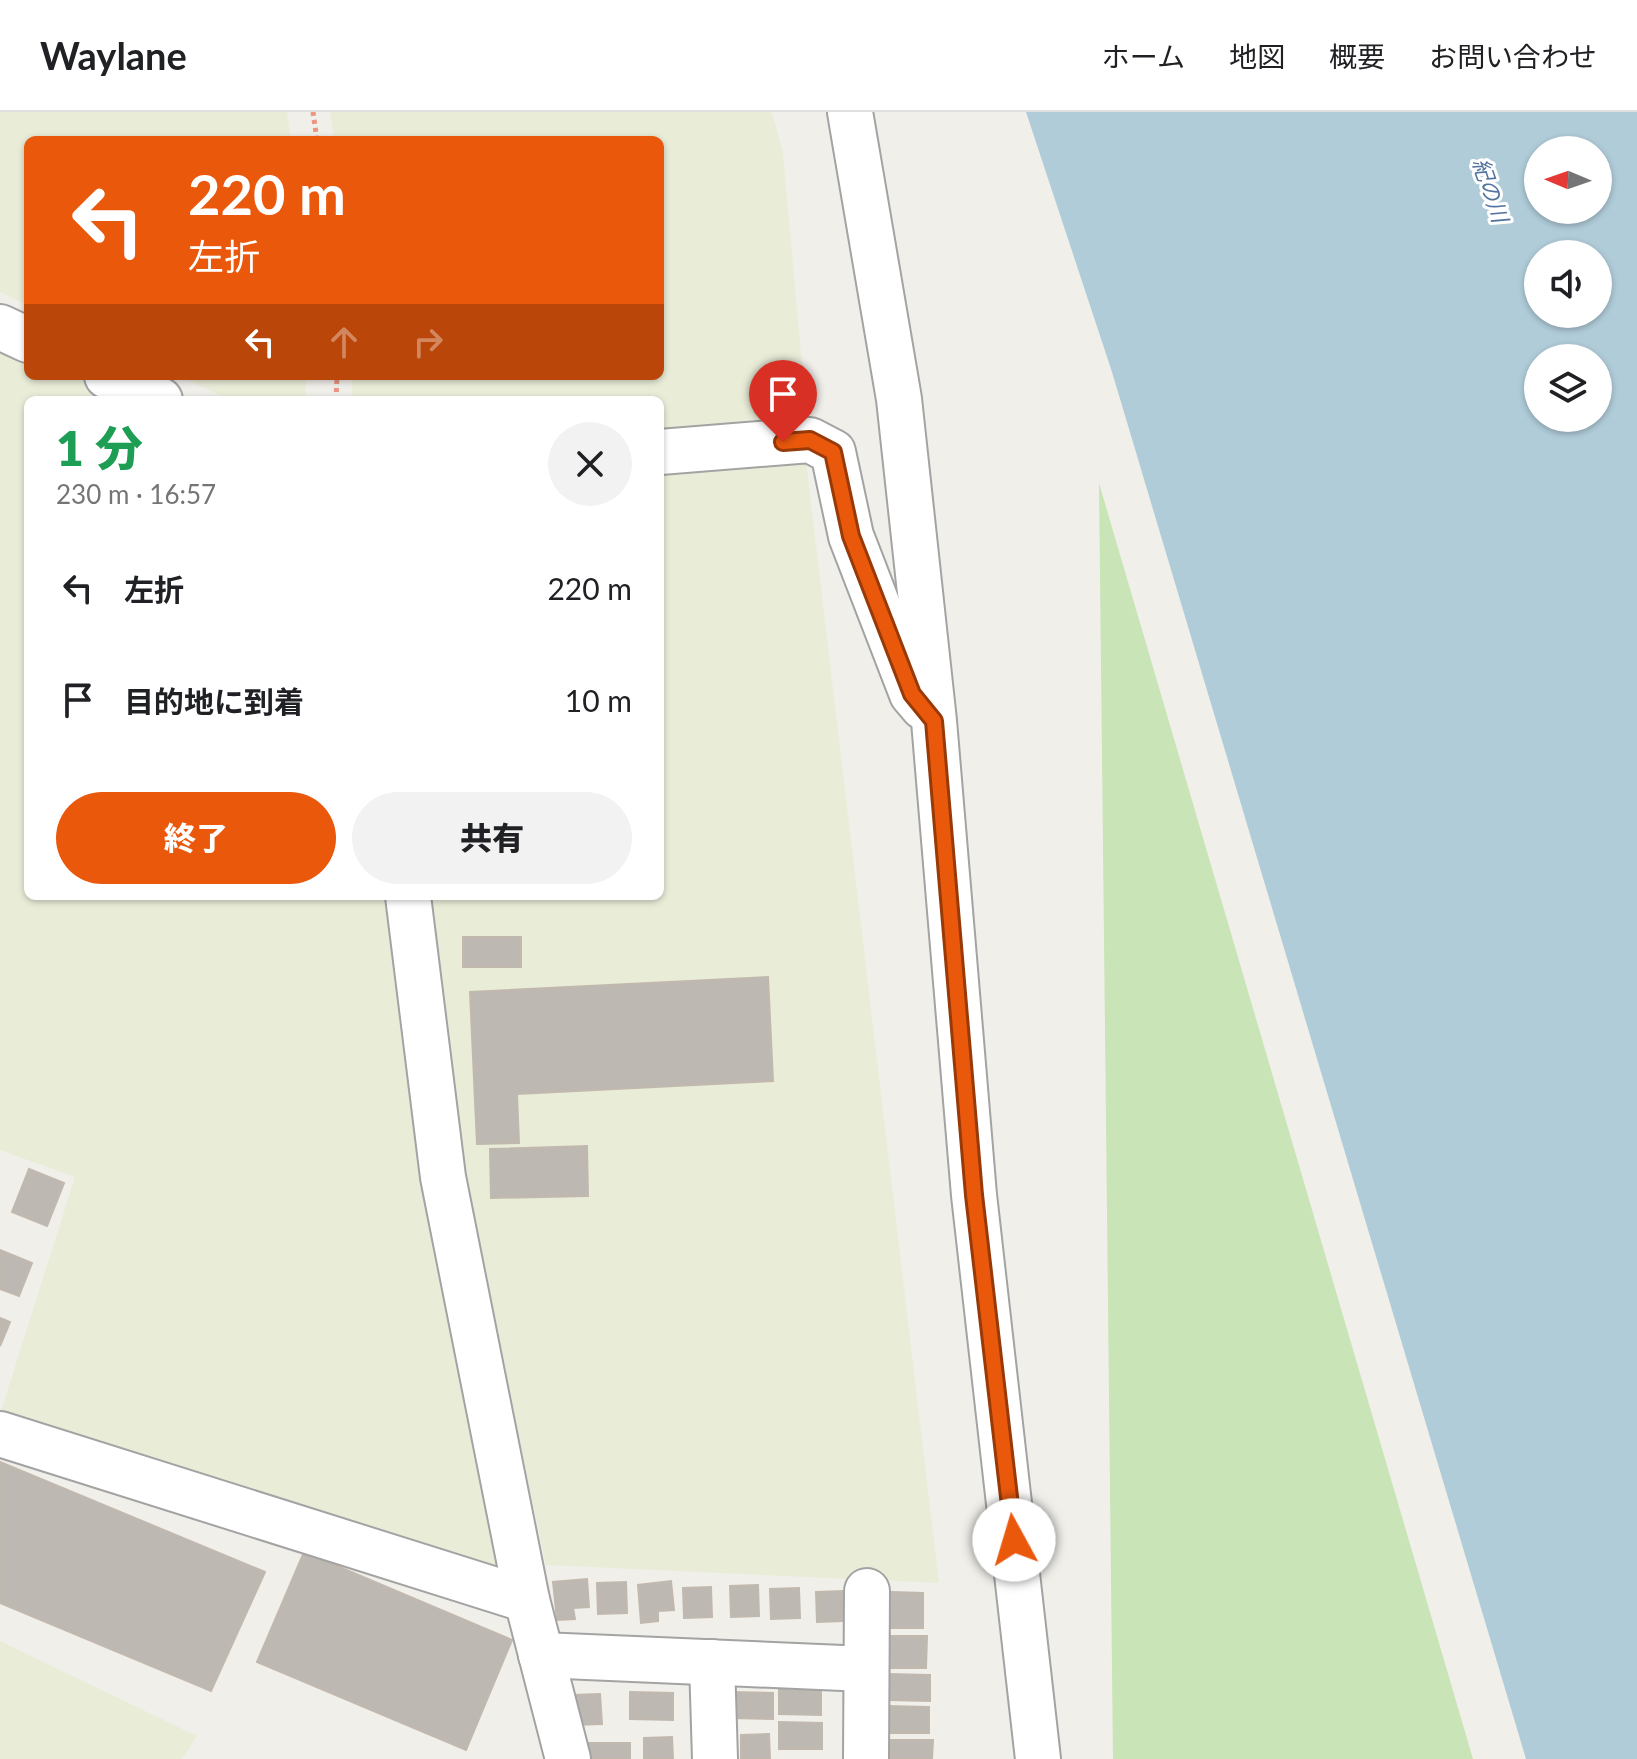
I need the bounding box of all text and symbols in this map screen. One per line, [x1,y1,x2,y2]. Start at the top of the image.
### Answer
text: Waylane [40,32,187,78]
text: ホーム [1102,39,1185,73]
text: 地図 [1229,39,1285,73]
text: 概要 [1329,39,1385,73]
text: お問い合わせ [1429,39,1597,73]
north arrow [1524,136,1612,224]
map controls [1524,136,1612,432]
water label: 紀の川 [1467,154,1515,227]
text: 220 m [188,160,346,227]
icon: left [56,168,160,272]
text: 左折 [188,234,260,278]
button: sound [1524,240,1612,328]
icon: left [238,320,282,364]
icon: ahead [322,320,366,364]
icon: right [406,320,450,364]
button: layers [1524,344,1612,432]
pin [749,360,817,442]
icon: arrive [761,372,805,416]
text: 1 分 [56,419,143,476]
button: close [548,422,632,506]
text: 230 m · 16:57 [56,478,216,510]
icon: left [56,566,100,610]
text: 220 m [547,570,632,606]
text: 左折 [124,571,184,607]
icon: arrive [56,678,100,722]
text: 10 m [565,682,632,718]
text: 目的地に到着 [124,683,304,719]
button: 終了 [56,792,336,884]
button: 共有 [352,792,632,884]
position arrow [972,1498,1056,1582]

